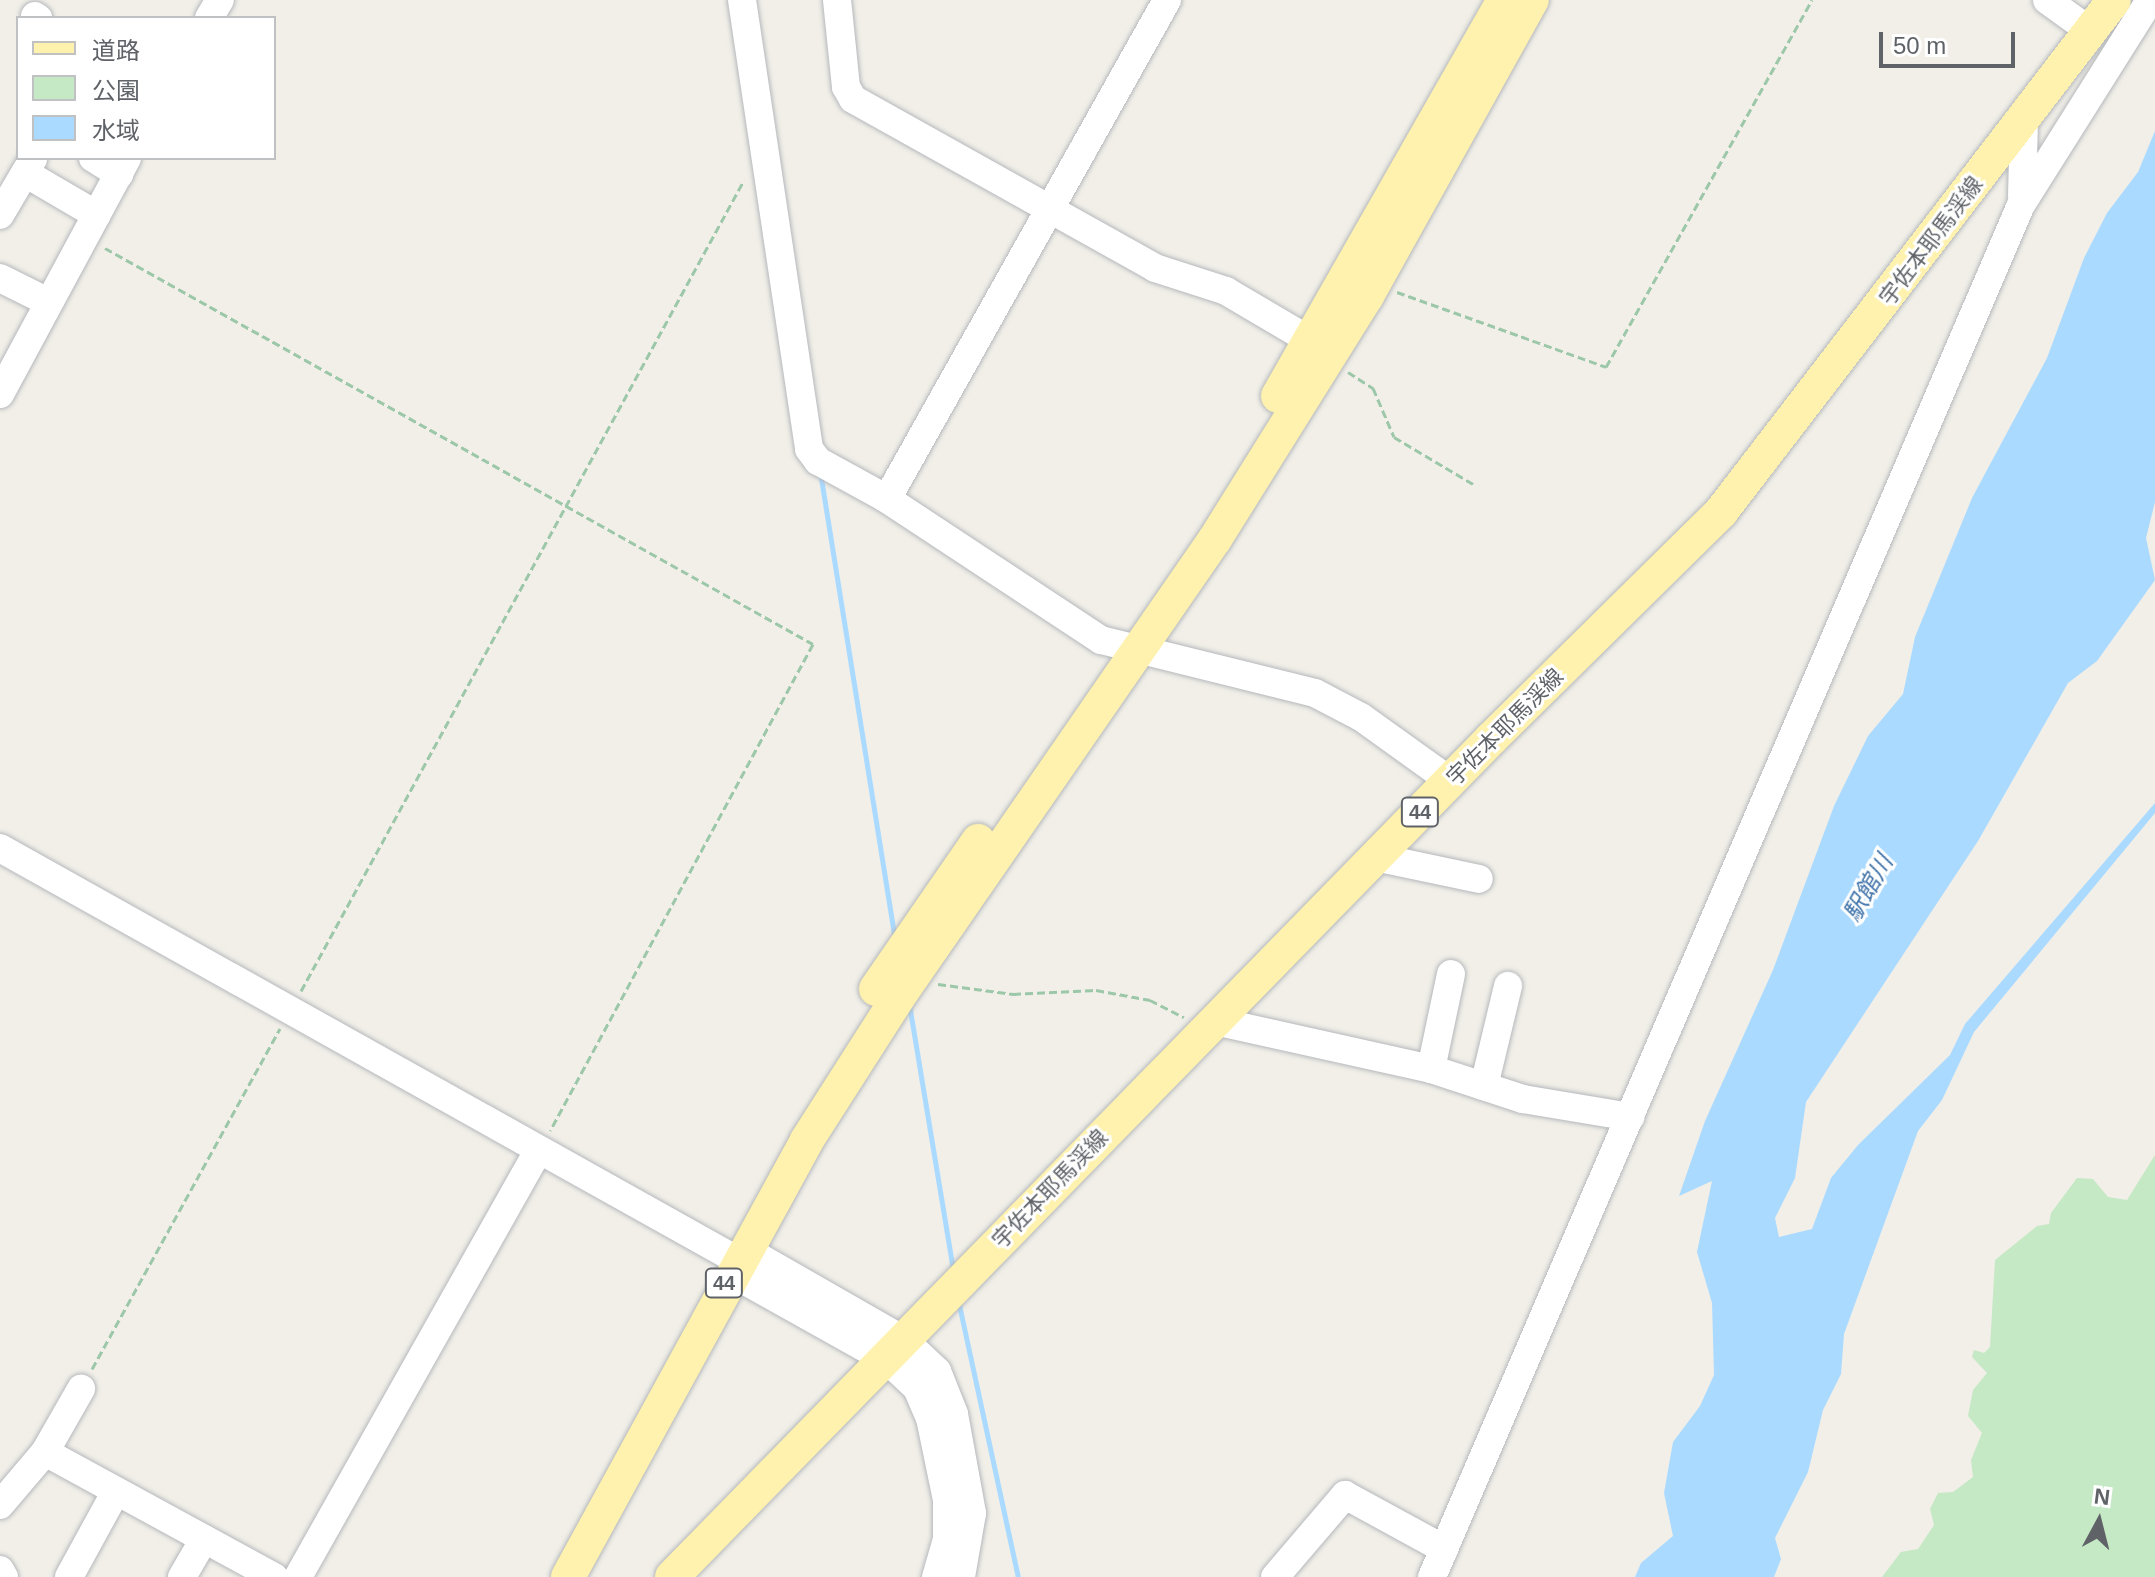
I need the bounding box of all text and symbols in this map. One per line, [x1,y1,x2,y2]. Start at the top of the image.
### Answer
legend [16,16,276,160]
scale bar [1883,16,2019,66]
text: 50 m [1893,32,1946,59]
text: 道路 [92,37,140,64]
text: 公園 [92,77,140,104]
text: 水域 [92,117,140,144]
street label: 宇佐本耶馬渓線 [1874,172,1988,310]
street label: 宇佐本耶馬渓線 [1441,663,1569,791]
road number: 44 [1400,796,1440,828]
water label: 駅館川 [1838,850,1898,926]
street label: 宇佐本耶馬渓線 [987,1124,1113,1254]
road number: 44 [704,1267,744,1299]
north arrow [2059,1481,2139,1561]
text: N [2093,1483,2111,1510]

